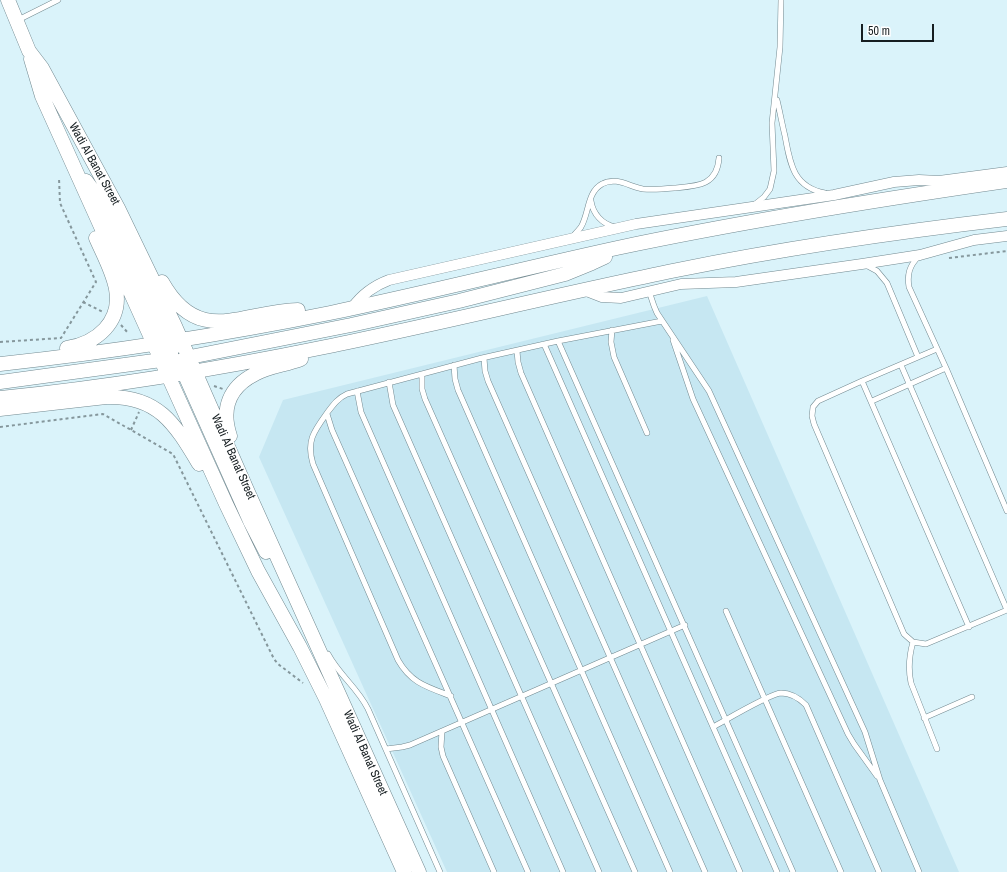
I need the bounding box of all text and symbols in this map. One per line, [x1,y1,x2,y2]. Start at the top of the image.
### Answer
scale bar [863,16,936,42]
text: 50 m [868,23,890,39]
street label: Wadi Al Banat Street [66,120,122,208]
street label: Wadi Al Banat Street [208,412,258,502]
street label: Wadi Al Banat Street [340,708,390,798]

